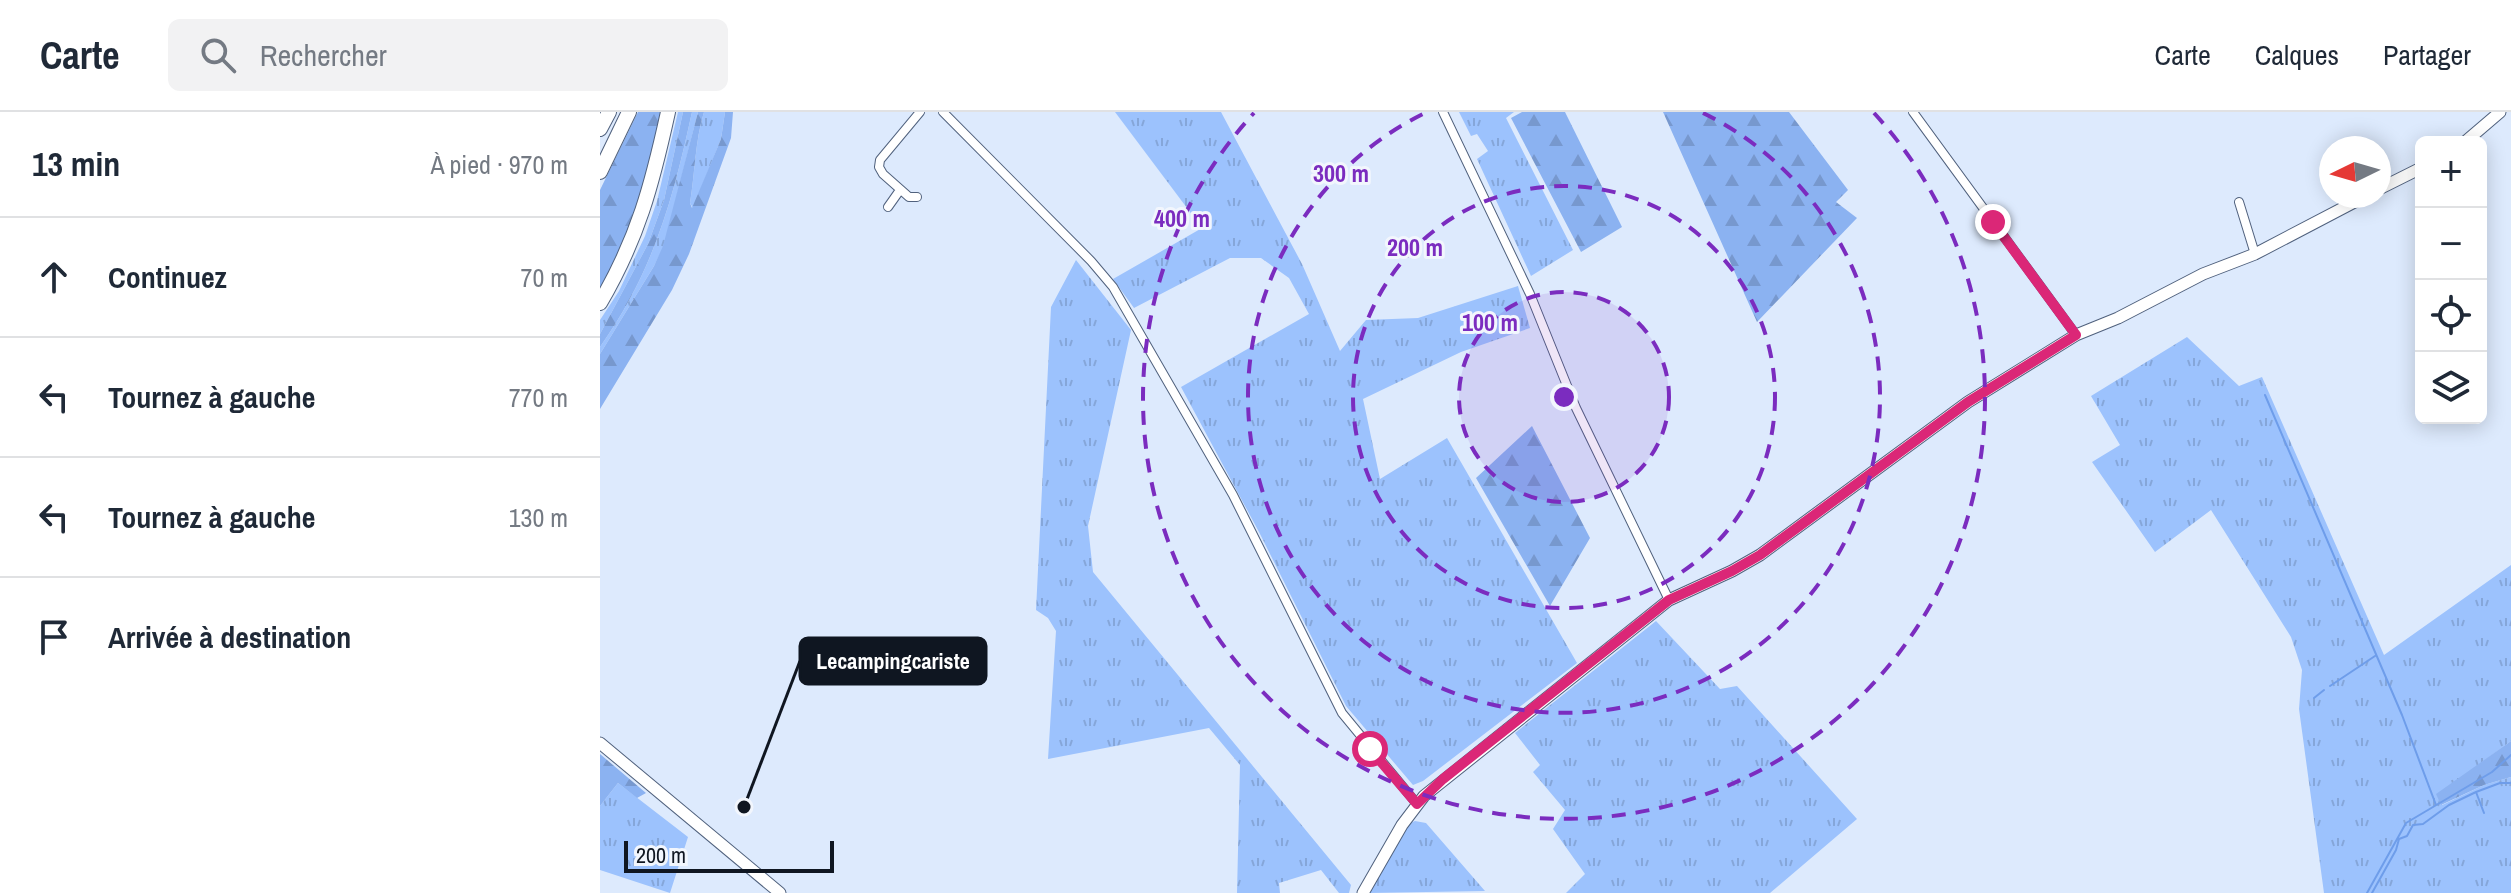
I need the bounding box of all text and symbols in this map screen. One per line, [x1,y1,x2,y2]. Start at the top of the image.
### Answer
search box [168,19,728,91]
text: Carte [40,30,120,81]
icon: search [196,33,240,77]
text: Rechercher [260,35,387,75]
text: Carte [2155,36,2211,74]
text: Calques [2255,36,2339,74]
text: Partager [2383,36,2471,74]
north arrow [2319,136,2391,208]
map controls [2415,136,2487,424]
button: + [2415,136,2487,208]
text: 13 min [32,141,120,187]
text: À pied · 970 m [430,147,568,182]
text: 300 m [1313,157,1369,189]
text: 400 m [1154,202,1210,234]
route end [1975,204,2011,240]
button: − [2415,208,2487,280]
text: 200 m [1387,231,1443,263]
icon: ahead [32,255,76,299]
text: Continuez [108,257,227,297]
text: 70 m [521,260,568,295]
button: locate [2415,280,2487,352]
text: 100 m [1462,306,1518,338]
button: layers [2415,352,2487,424]
icon: left [32,375,76,419]
text: Tournez à gauche [108,377,315,417]
text: 770 m [509,380,568,415]
centre of rings [1550,383,1578,411]
icon: left [32,495,76,539]
text: Tournez à gauche [108,497,315,537]
text: 130 m [509,500,568,535]
icon: arrive [32,615,76,659]
text: Arrivée à destination [108,617,351,657]
callout: Lecampingcariste [800,638,986,684]
text: Lecampingcariste [816,646,970,676]
route start [1352,731,1388,767]
scale bar [624,837,834,873]
text: 200 m [636,840,686,870]

